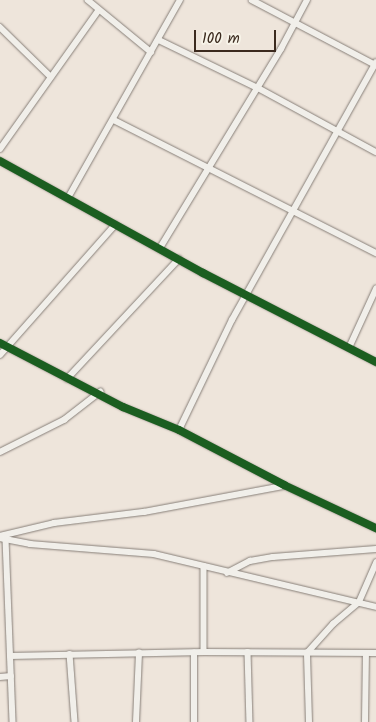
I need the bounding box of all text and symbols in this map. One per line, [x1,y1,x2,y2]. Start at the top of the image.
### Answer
scale bar [196,20,278,52]
text: 100 m [202,27,240,51]

